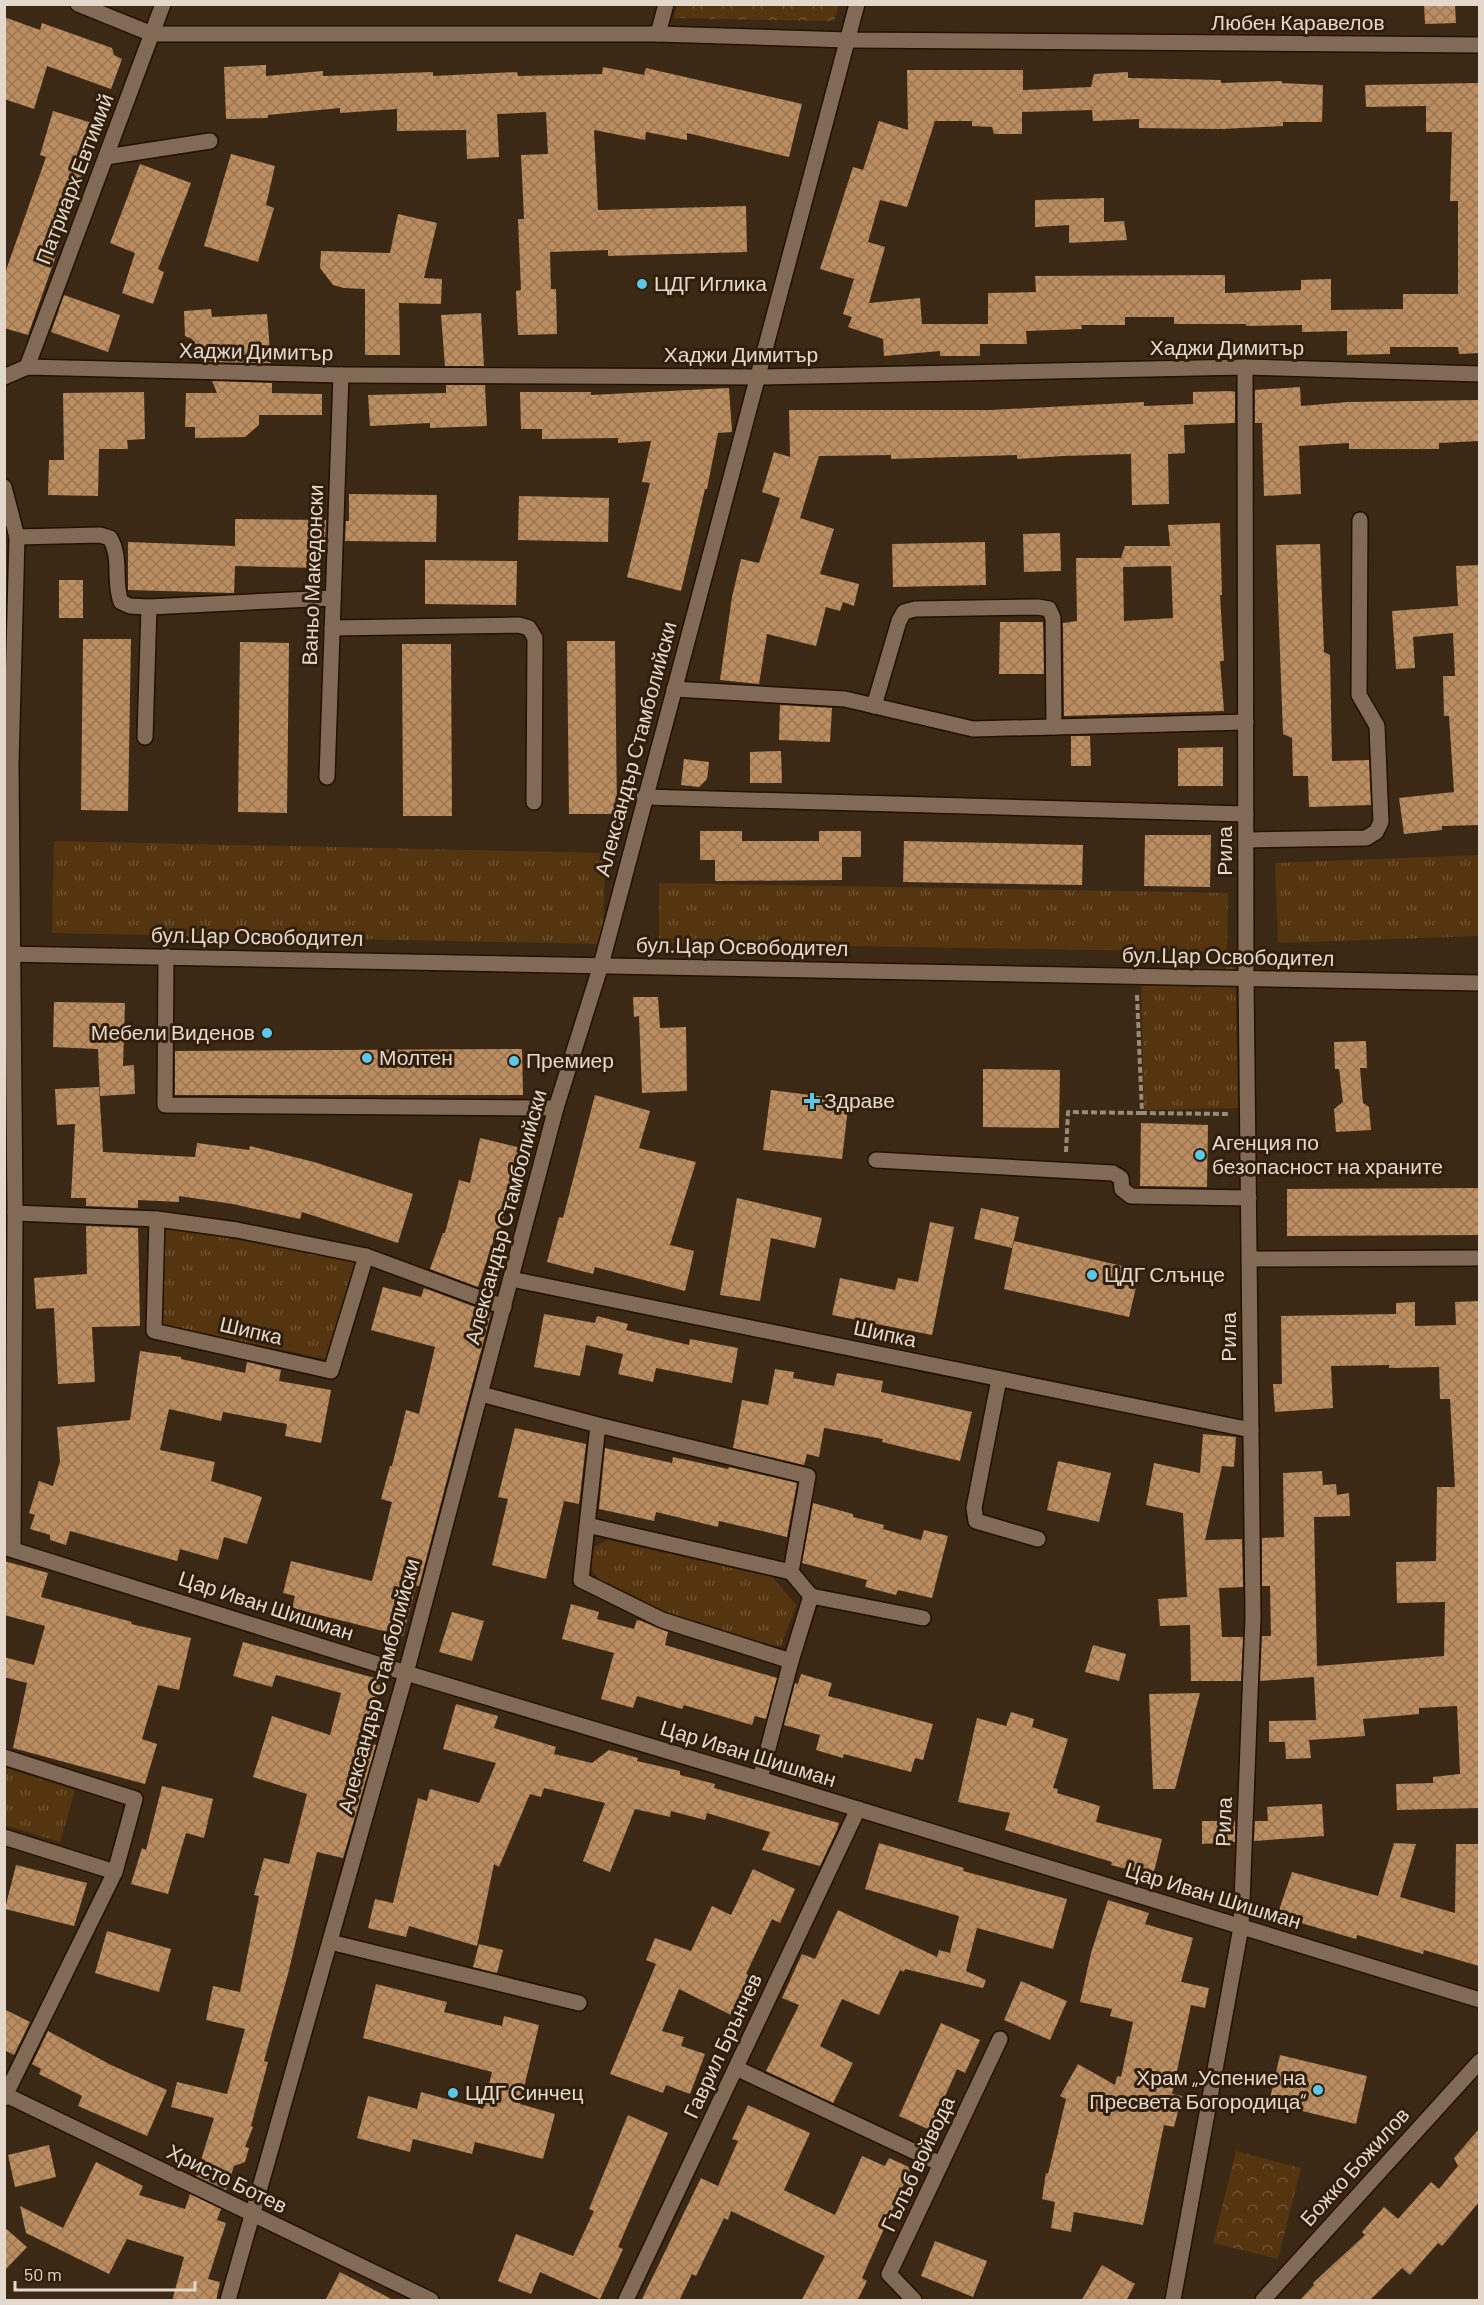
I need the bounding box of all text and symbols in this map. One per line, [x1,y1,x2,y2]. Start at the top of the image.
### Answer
street label: Любен Каравелов [1211,9,1385,34]
street label: Патриарх Евтимий [29,89,118,267]
place label: ЦДГ Иглика [654,270,767,295]
marker: ЦДГ Иглика [635,277,649,291]
street label: Хаджи Димитър [1150,334,1304,359]
street label: Хаджи Димитър [179,337,333,364]
street label: Хаджи Димитър [664,341,818,366]
street label: Ваньо Македонски [296,484,327,666]
street label: Александър Стамболийски [588,618,681,879]
street label: Рила [1211,826,1236,876]
street label: бул.Цар Освободител [151,921,364,950]
street label: бул.Цар Освободител [636,931,849,960]
street label: бул.Цар Освободител [1122,941,1335,970]
place label: Мебели Виденов [91,1019,255,1044]
marker: Мебели Виденов [260,1026,274,1040]
place label: Молтен [379,1044,453,1069]
place label: Премиер [526,1047,614,1072]
marker: Молтен [360,1051,374,1065]
marker: Премиер [507,1054,521,1068]
street label: Александър Стамболийски [458,1086,551,1347]
place label: Здраве [824,1087,895,1112]
marker: Здраве [805,1094,819,1108]
place label: Агенция по безопасност на храните [1212,1129,1443,1178]
marker: Агенция по безопасност на храните [1193,1148,1207,1162]
place label: ЦДГ Слънце [1104,1261,1225,1286]
marker: ЦДГ Слънце [1085,1268,1099,1282]
street label: Шипка [217,1310,285,1349]
street label: Рила [1215,1312,1240,1362]
street label: Шипка [852,1314,919,1351]
street label: Александър Стамболийски [331,1555,424,1816]
street label: Цар Иван Шишман [176,1564,357,1645]
street label: Цар Иван Шишман [657,1714,839,1791]
street label: Рила [1209,1796,1236,1847]
street label: Цар Иван Шишман [1122,1856,1304,1933]
street label: Гаврил Брънчев [677,1969,766,2122]
place label: Храм „Успение на Пресвета Богородица“ [1089,2064,1306,2113]
place label: ЦДГ Синчец [465,2079,583,2104]
marker: Храм „Успение на Пресвета Богородица“ [1311,2083,1325,2097]
marker: ЦДГ Синчец [446,2086,460,2100]
street label: Гълъб войвода [874,2091,959,2235]
street label: Божко Божилов [1294,2102,1414,2230]
street label: Христо Ботев [164,2138,292,2217]
scale bar [15,2254,195,2292]
text: 50 m [24,2263,62,2285]

